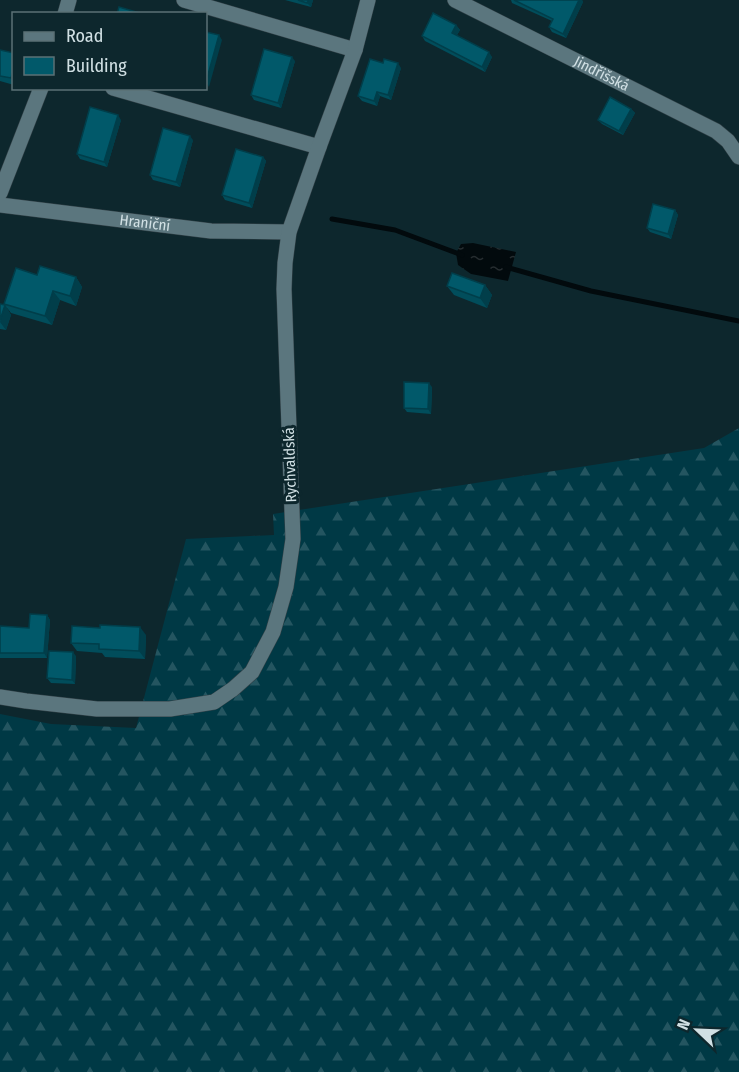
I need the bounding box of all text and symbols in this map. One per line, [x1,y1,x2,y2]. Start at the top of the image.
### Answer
legend [12,12,207,90]
text: Road [66,25,103,47]
street label: Jindřišská [571,52,632,95]
text: Building [66,55,127,77]
street label: Hraniční [118,211,172,235]
street label: Rychvaldská [280,427,300,503]
north arrow [667,1000,727,1060]
text: N [673,1016,694,1032]

